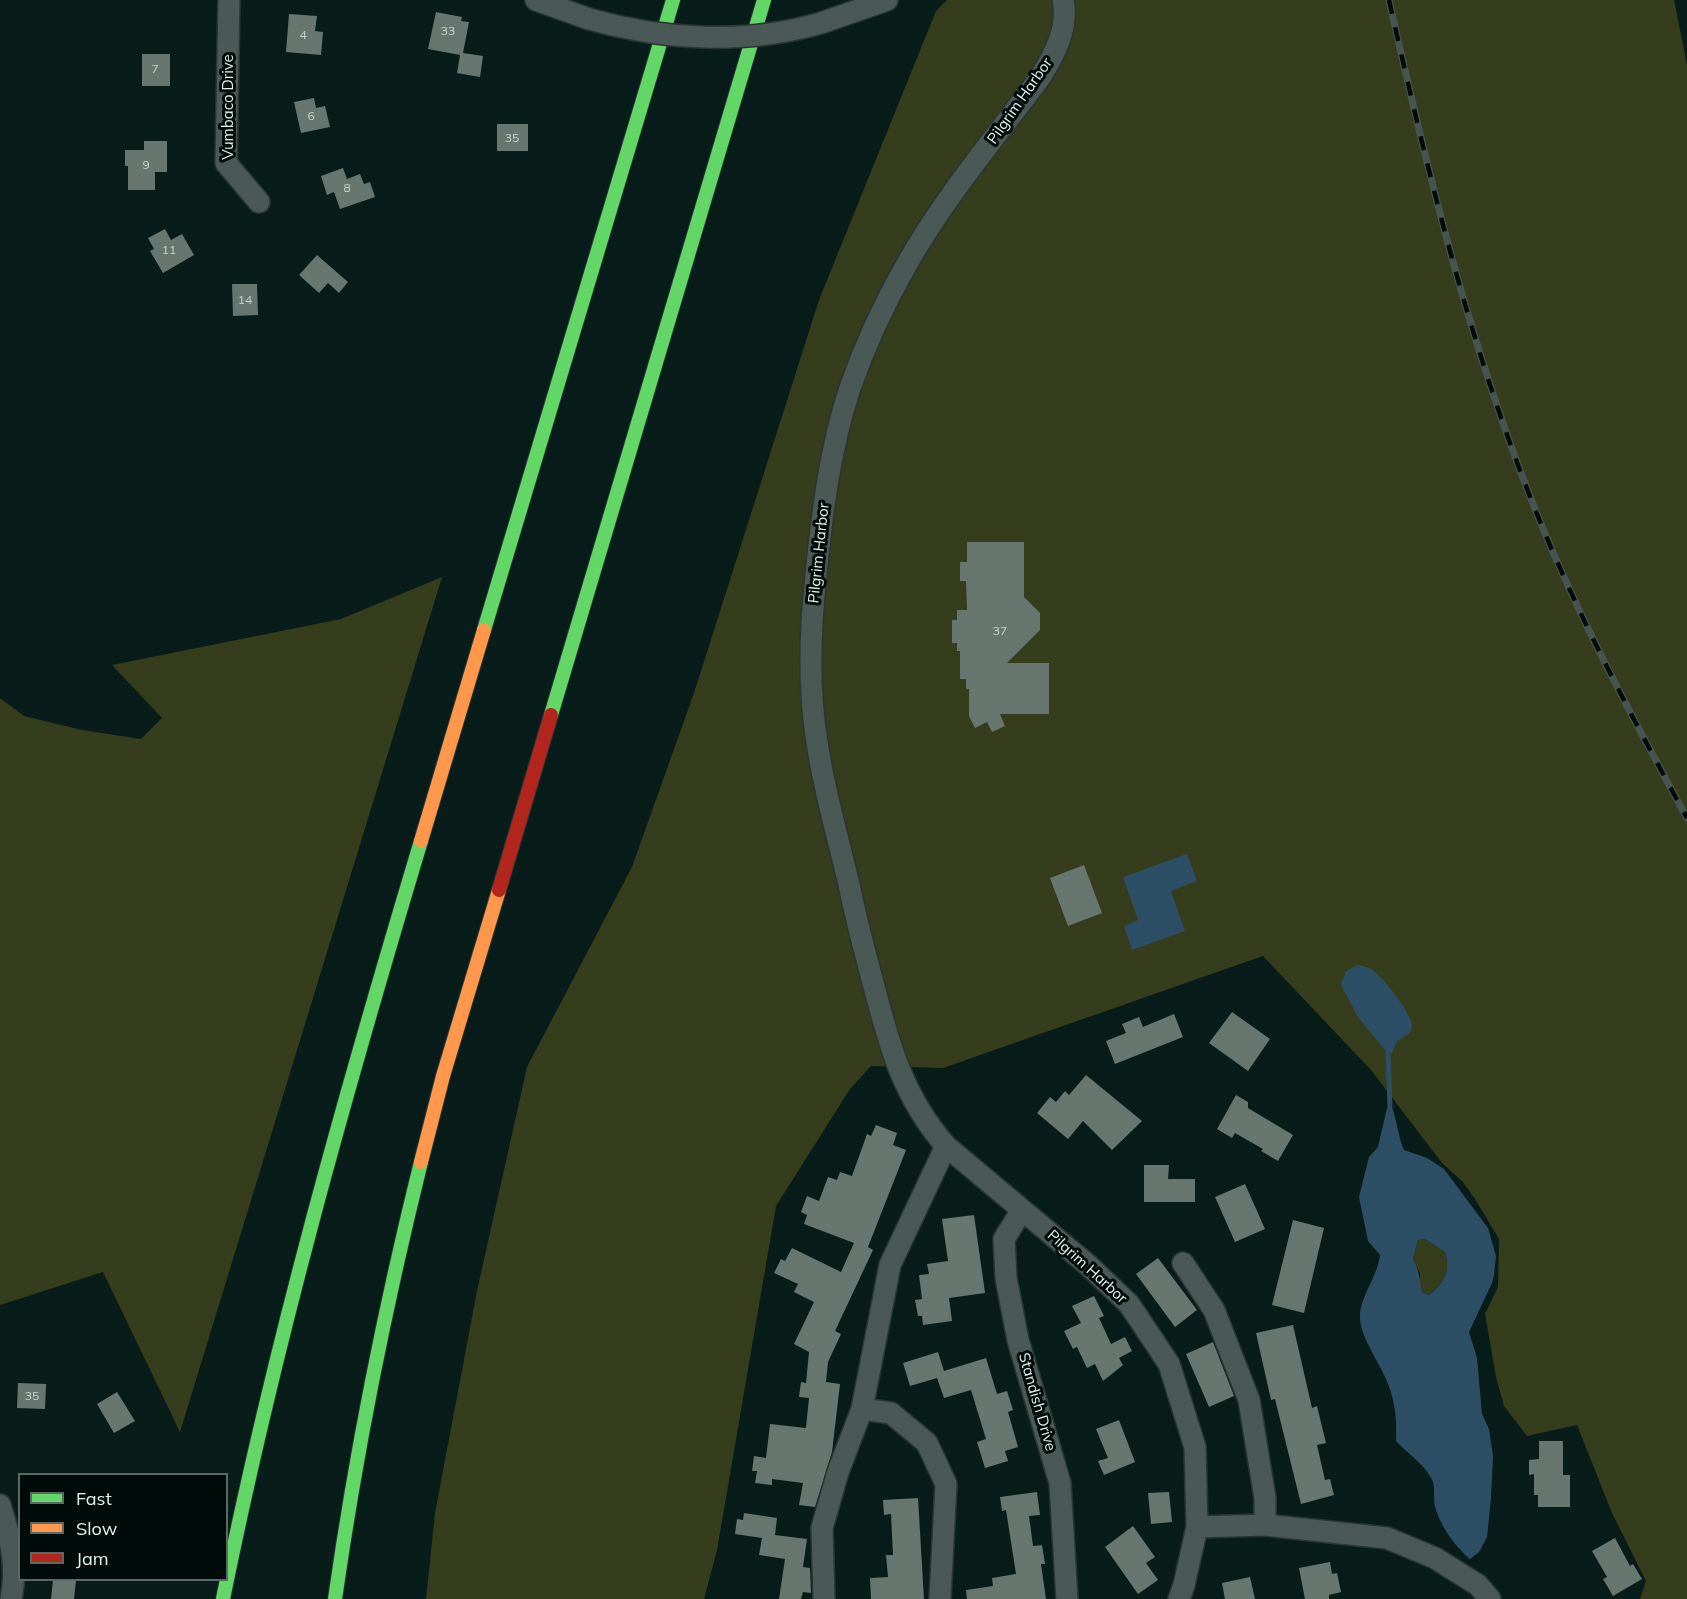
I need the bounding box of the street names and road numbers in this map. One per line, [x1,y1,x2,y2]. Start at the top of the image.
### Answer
street label: Vumbaco Drive [219,54,237,160]
street label: Pilgrim Harbor [984,54,1056,148]
street label: Pilgrim Harbor [805,502,833,604]
street label: Pilgrim Harbor [1043,1227,1131,1307]
street label: Standish Drive [1014,1351,1060,1453]

